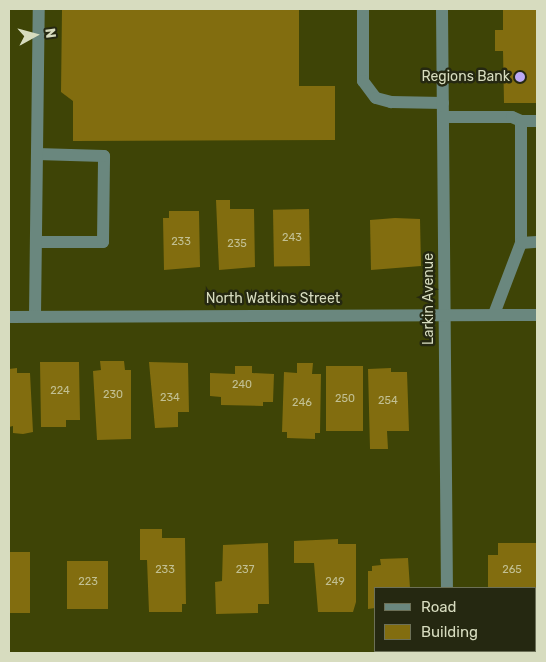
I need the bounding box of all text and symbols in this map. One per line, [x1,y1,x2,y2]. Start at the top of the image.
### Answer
north arrow [10,10,60,60]
text: N [41,27,59,39]
place label: Regions Bank [421,69,510,85]
marker: Regions Bank [514,71,526,83]
house number: 243 [282,231,302,245]
house number: 233 [171,235,191,249]
house number: 235 [227,237,247,251]
street label: Larkin Avenue [421,253,437,345]
street label: North Watkins Street [206,291,340,307]
house number: 240 [232,378,252,392]
house number: 224 [50,384,70,398]
house number: 230 [103,388,123,402]
house number: 234 [160,391,180,405]
house number: 250 [335,392,355,406]
house number: 254 [378,394,398,408]
house number: 246 [292,396,312,410]
house number: 233 [155,563,175,577]
house number: 237 [236,563,254,577]
house number: 265 [502,563,522,577]
house number: 223 [78,575,98,589]
house number: 249 [325,575,345,589]
legend [374,587,536,652]
text: Road [421,598,457,616]
text: Building [421,623,478,641]

